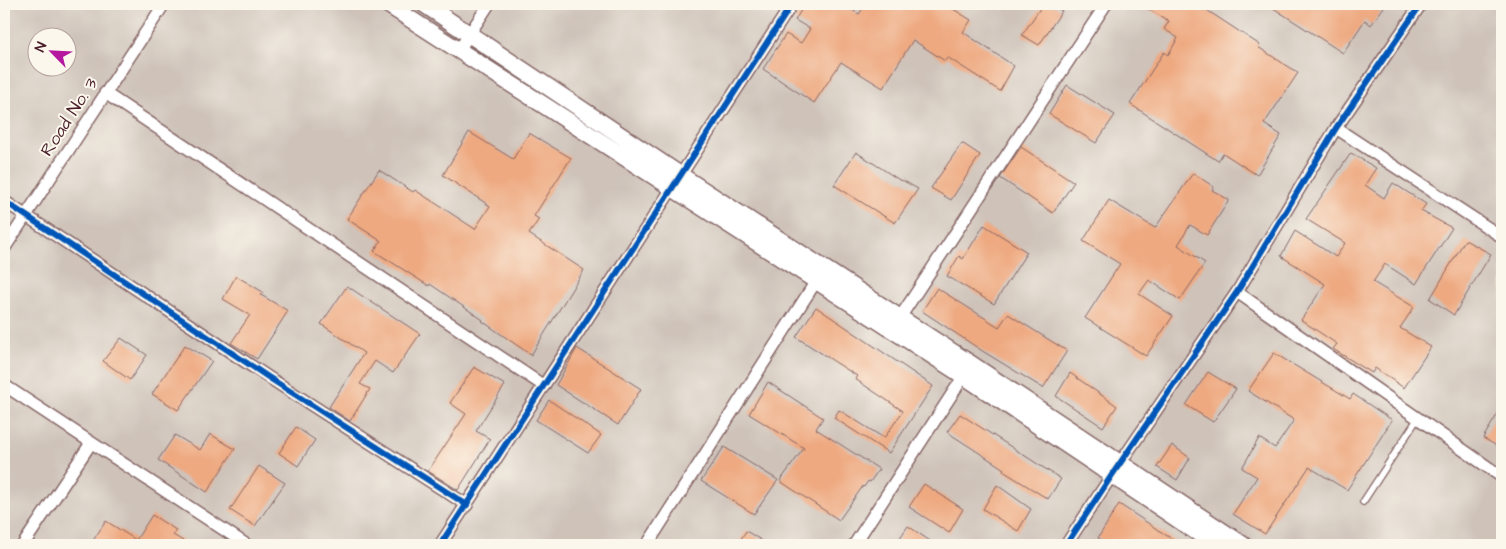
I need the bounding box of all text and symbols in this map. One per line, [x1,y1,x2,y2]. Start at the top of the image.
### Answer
north arrow [28,28,78,78]
text: N [30,39,52,55]
street label: Road No. 3 [34,73,104,161]

